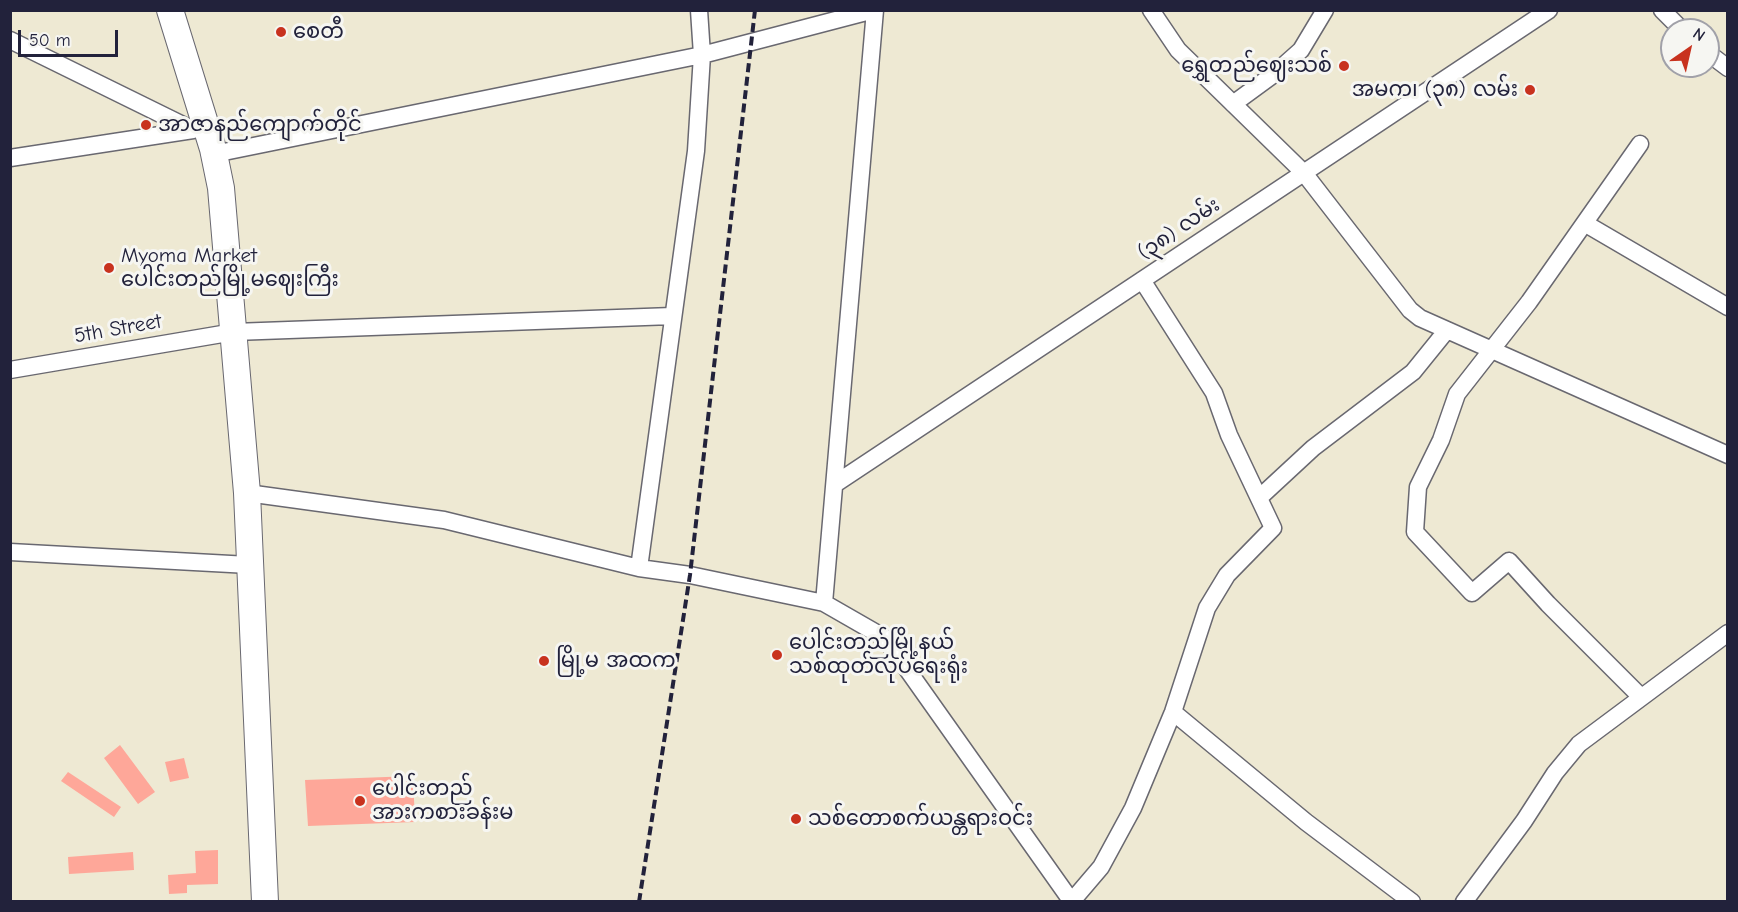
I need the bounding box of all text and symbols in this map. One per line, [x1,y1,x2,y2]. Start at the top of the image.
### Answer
scale bar [21,18,122,56]
north arrow [1660,18,1720,78]
place label: စေတီ [293,19,344,45]
text: N [1690,24,1708,45]
marker: စေတီ [274,25,288,39]
text: 50 m [29,30,71,51]
place label: ရွှေတည်ဈေးသစ် [1181,53,1332,79]
marker: ရွှေတည်ဈေးသစ် [1337,59,1351,73]
place label: အမက၊ (၃၈) လမ်း [1352,77,1518,103]
marker: အမက၊ (၃၈) လမ်း [1523,83,1537,97]
place label: အာဇာနည်ကျောက်တိုင် [158,112,362,138]
marker: အာဇာနည်ကျောက်တိုင် [139,118,153,132]
street label: (၃၈) လမ်း [1133,192,1225,266]
place label: Myoma Market ပေါင်းတည်မြို့မဈေးကြီး [121,243,339,293]
marker: Myoma Market ပေါင်းတည်မြို့မဈေးကြီး [102,261,116,275]
street label: 5th Street [72,309,164,349]
place label: ပေါင်းတည်မြို့နယ် သစ်ထုတ်လုပ်ရေးရုံး [789,630,968,680]
place label: မြို့မ အထက [556,648,676,674]
marker: ပေါင်းတည်မြို့နယ် သစ်ထုတ်လုပ်ရေးရုံး [770,648,784,662]
marker: မြို့မ အထက [537,654,551,668]
place label: ပေါင်းတည် အားကစားခန်းမ [372,776,513,826]
marker: ပေါင်းတည် အားကစားခန်းမ [353,794,367,808]
place label: သစ်တောစက်ယန္တရားဝင်း [808,806,1033,832]
marker: သစ်တောစက်ယန္တရားဝင်း [789,812,803,826]

